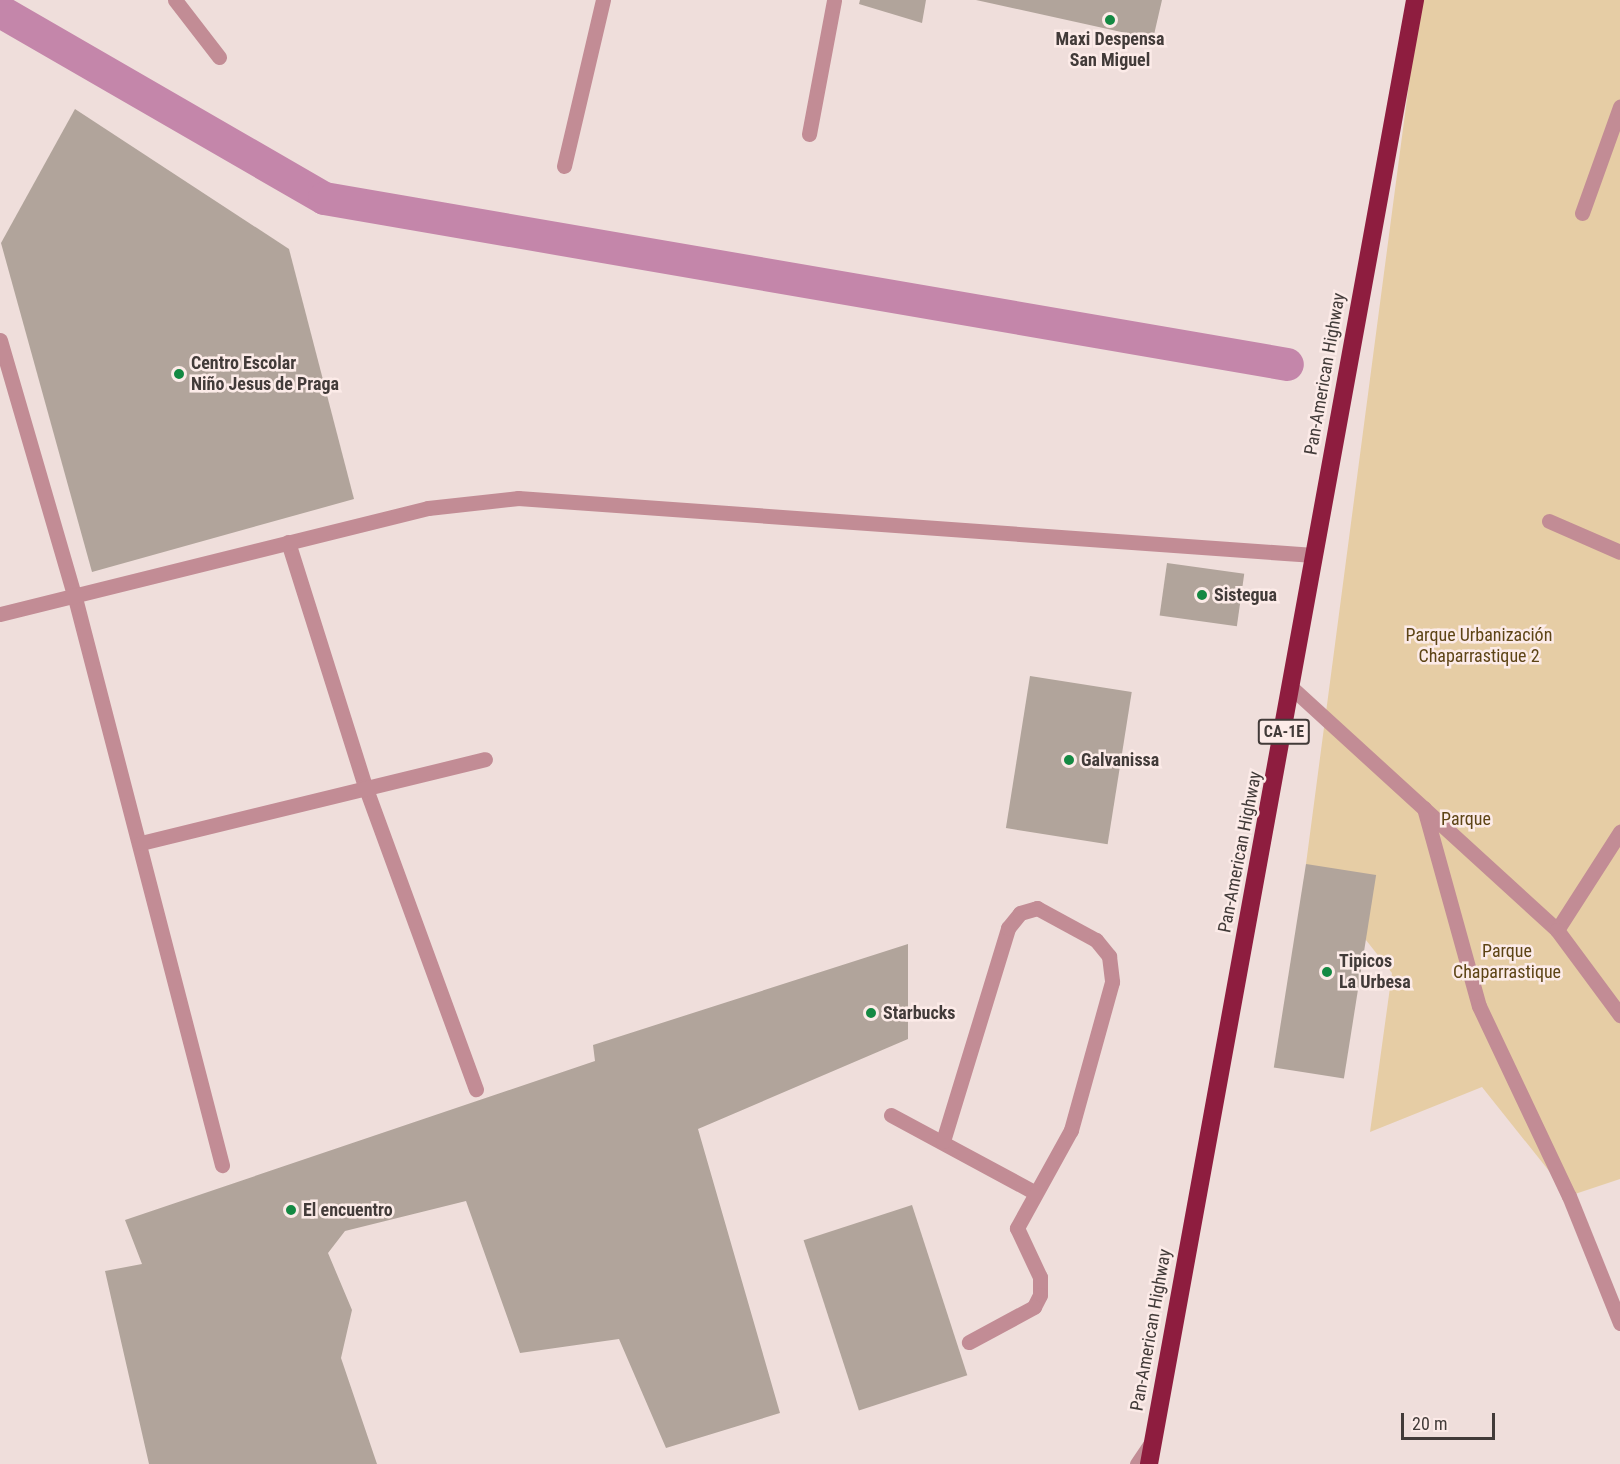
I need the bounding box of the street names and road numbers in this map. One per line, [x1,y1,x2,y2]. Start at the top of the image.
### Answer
street label: Pan-American Highway [1300,291,1350,457]
road number: CA-1E [1257,719,1311,745]
street label: Pan-American Highway [1214,769,1266,935]
street label: Pan-American Highway [1126,1247,1176,1413]

